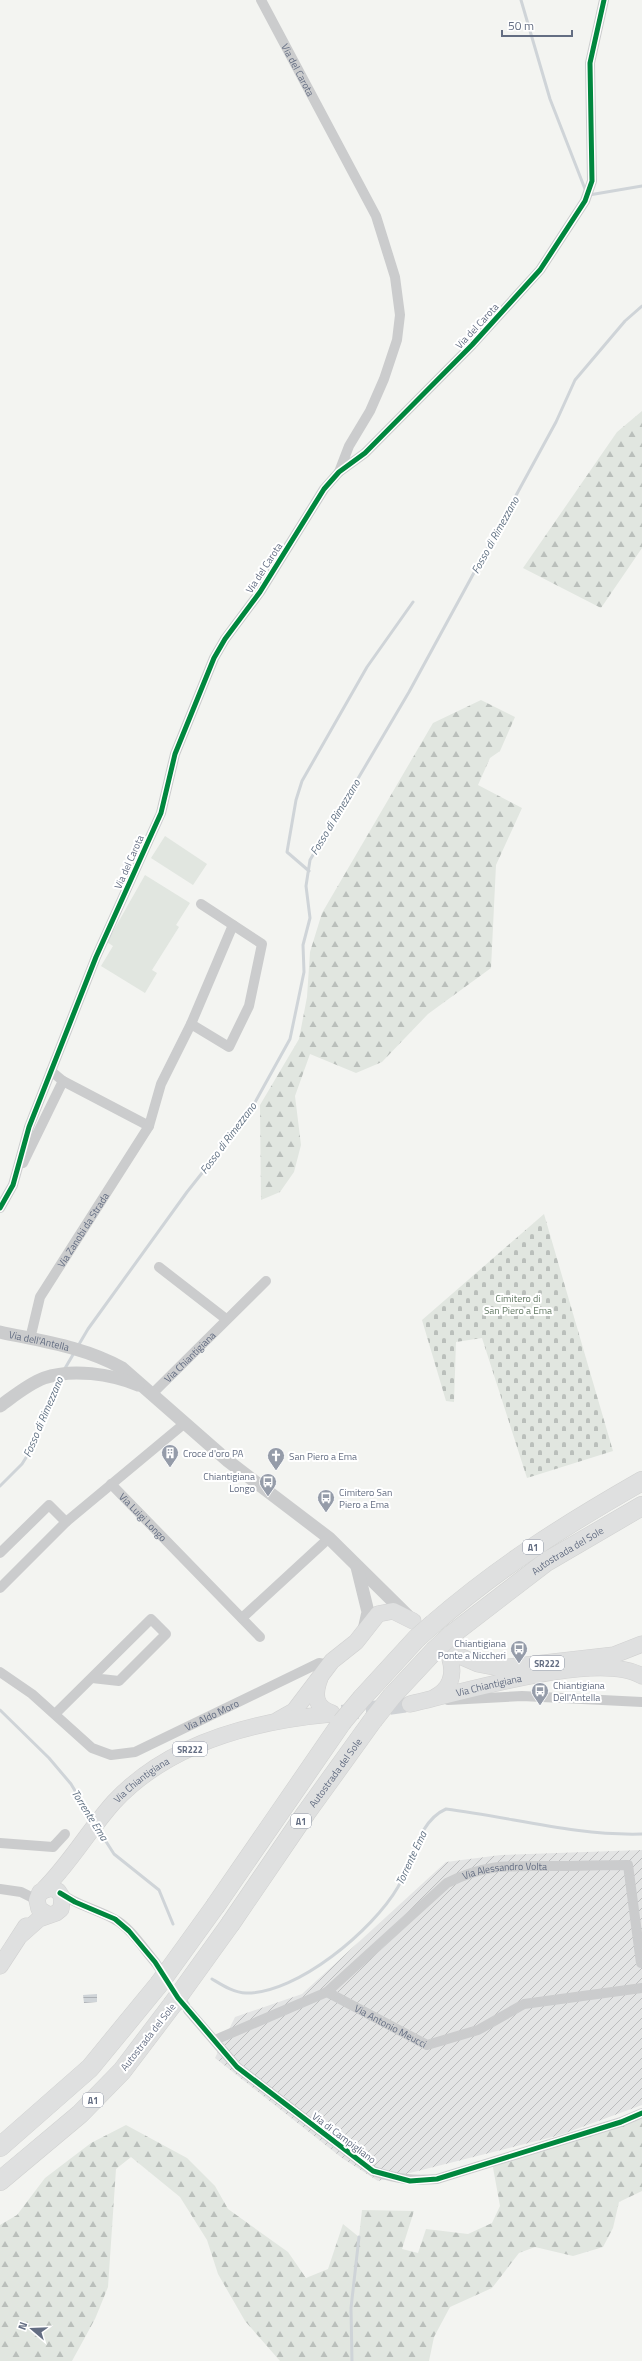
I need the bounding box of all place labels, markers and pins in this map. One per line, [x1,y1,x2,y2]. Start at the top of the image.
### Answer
building icon: Croce d'oro PA [160,1443,180,1468]
place label: Croce d'oro PA [183,1446,244,1461]
church icon: San Piero a Ema [266,1446,286,1471]
place label: San Piero a Ema [289,1449,357,1464]
place label: Chiantigiana Longo [203,1469,255,1496]
bus stop icon: Chiantigiana Longo [258,1472,278,1497]
place label: Cimitero San Piero a Ema [339,1485,392,1512]
bus stop icon: Cimitero San Piero a Ema [316,1488,336,1513]
place label: Chiantigiana Ponte a Niccheri [438,1636,506,1663]
bus stop icon: Chiantigiana Ponte a Niccheri [509,1639,529,1664]
place label: Chiantigiana Dell'Antella [553,1678,605,1705]
bus stop icon: Chiantigiana Dell'Antella [530,1681,550,1706]

